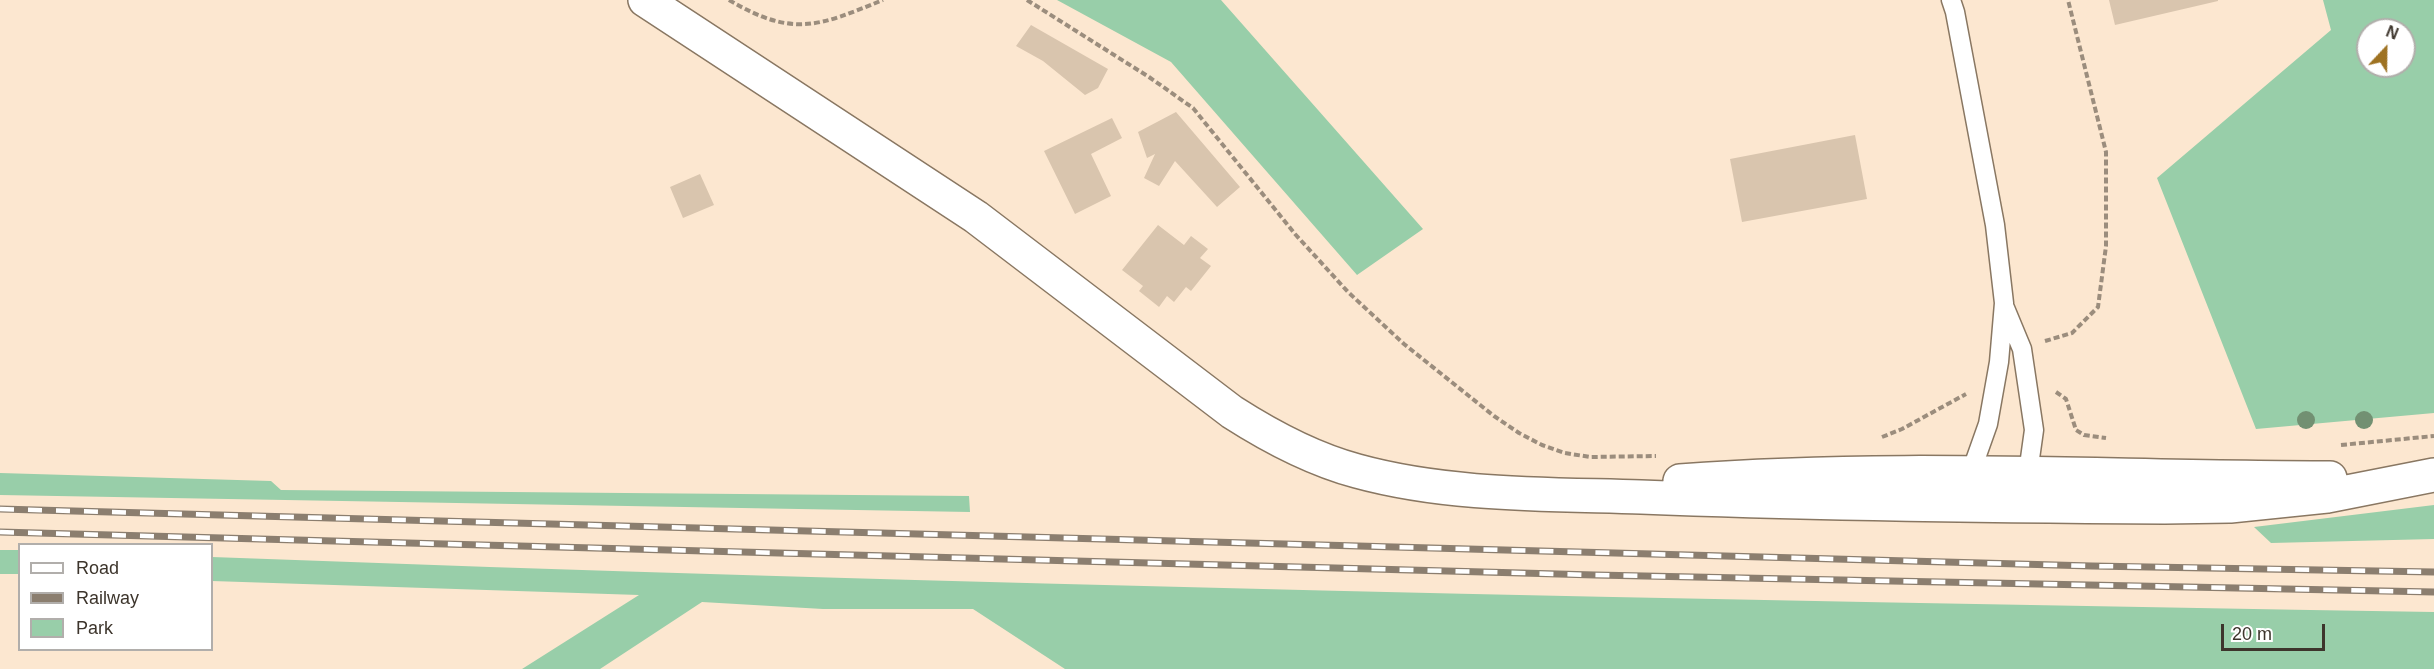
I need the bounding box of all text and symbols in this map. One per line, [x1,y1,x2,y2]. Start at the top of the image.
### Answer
north arrow [2356,18,2416,78]
text: N [2384,23,2401,43]
legend [18,543,213,651]
text: Road [76,558,119,578]
text: Railway [76,588,139,608]
scale bar [2224,612,2328,650]
text: Park [76,618,113,638]
text: 20 m [2232,624,2272,644]

